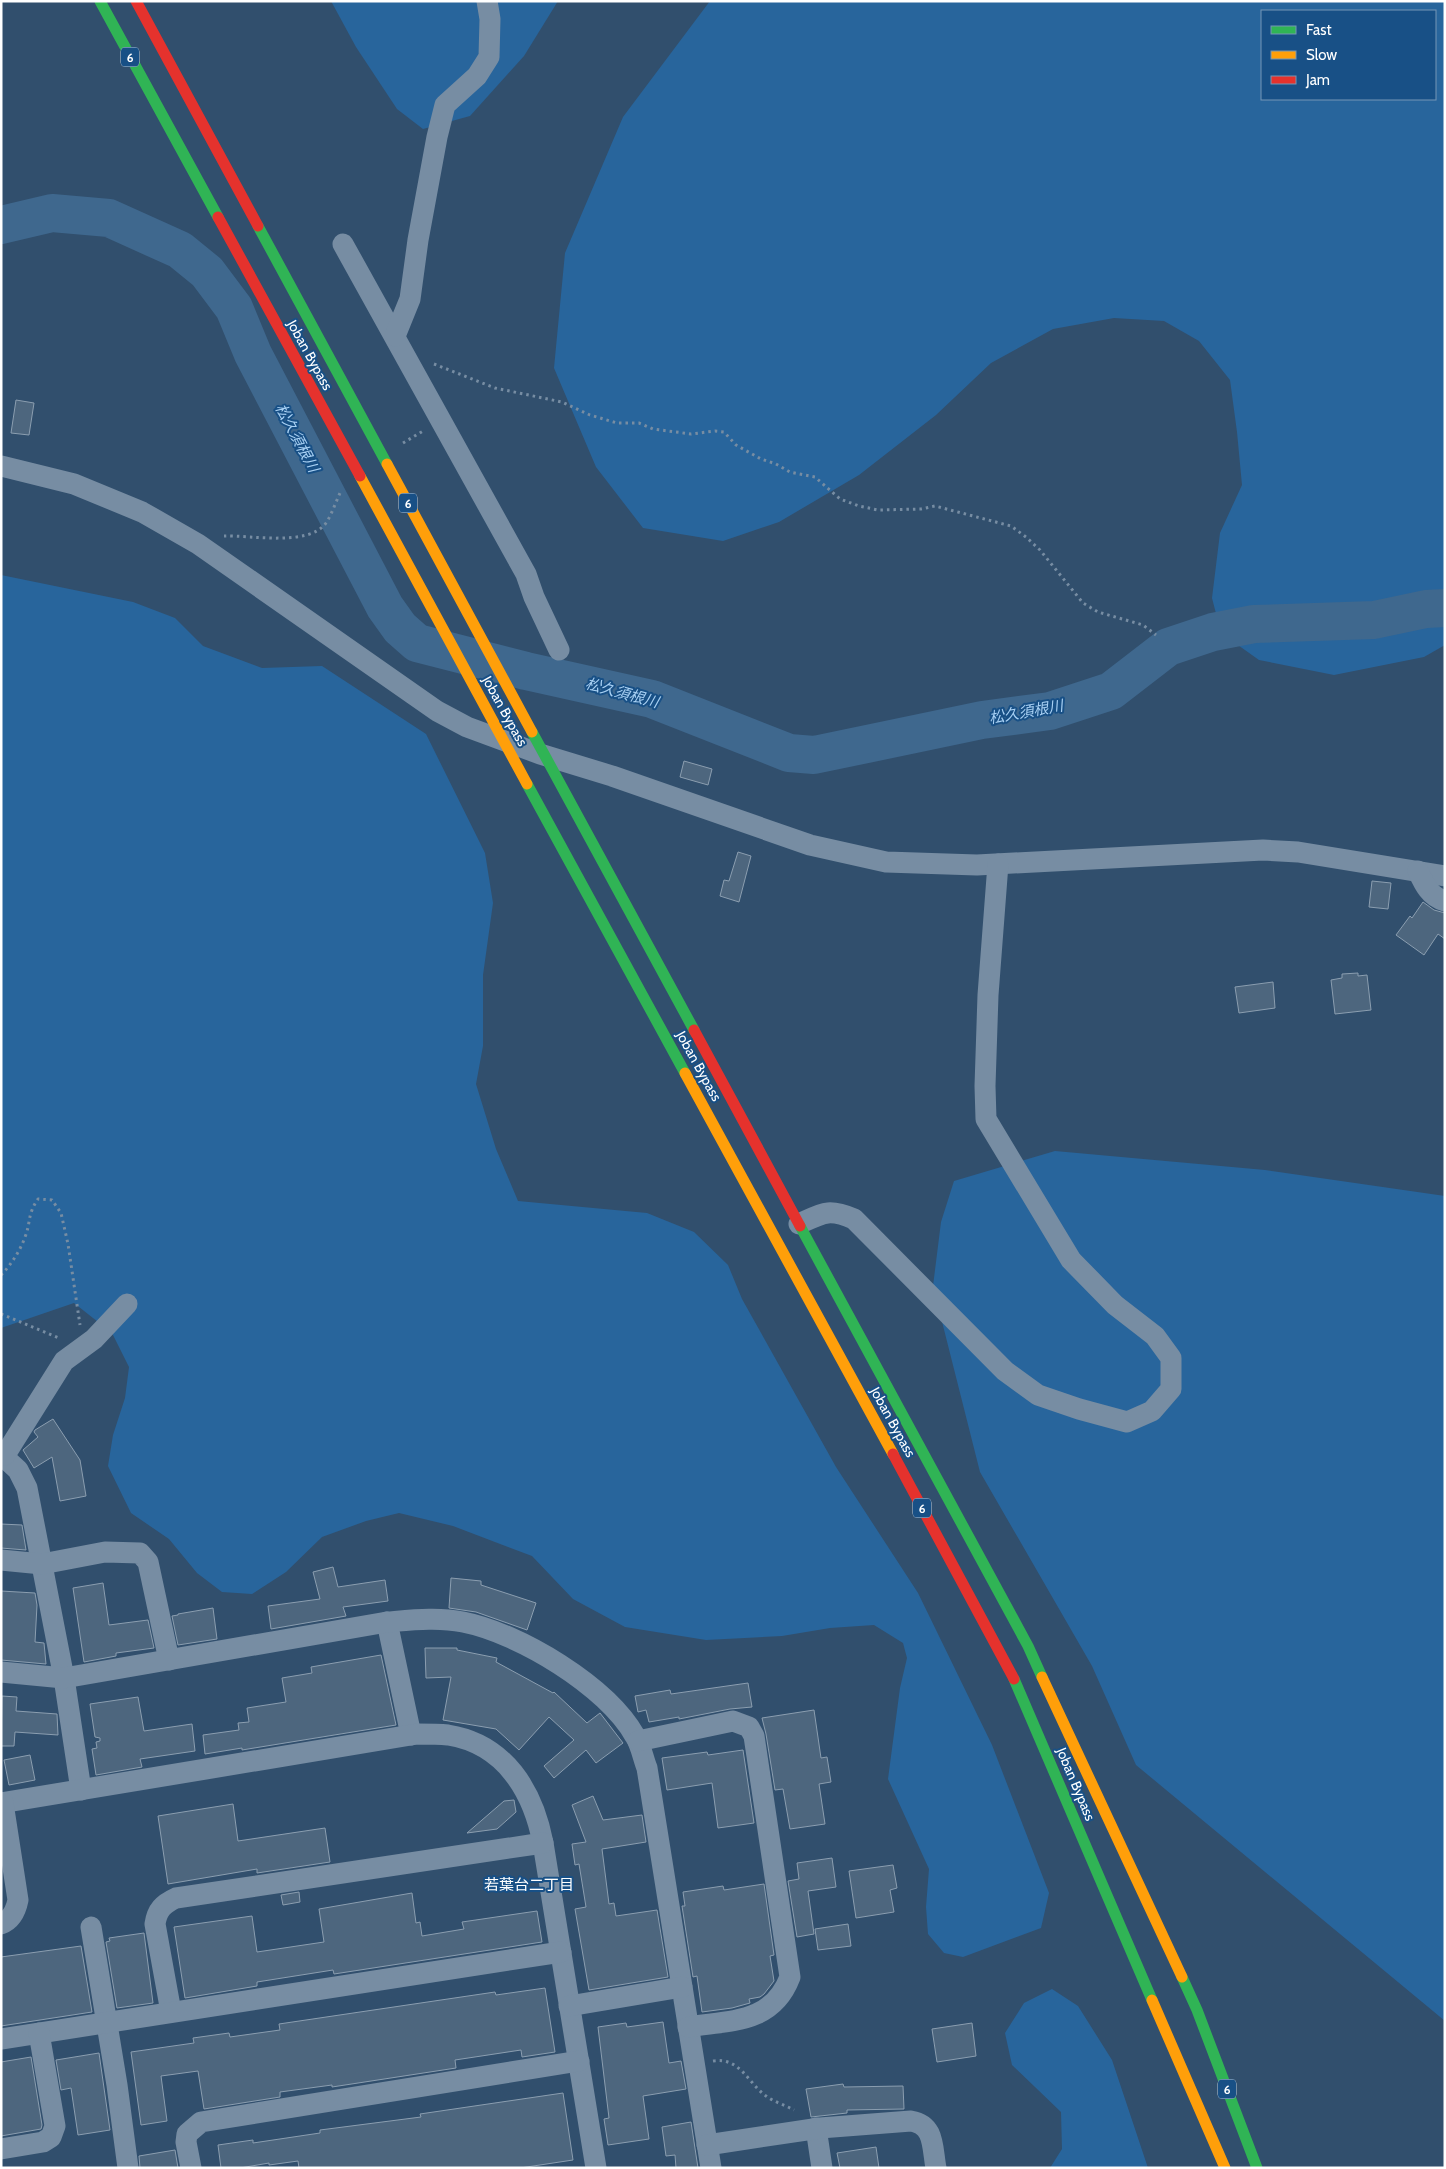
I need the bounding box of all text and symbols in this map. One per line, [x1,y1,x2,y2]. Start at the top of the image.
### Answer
legend [1261,10,1436,100]
text: Fast [1306,21,1331,39]
text: Slow [1306,46,1337,64]
road number: 6 [121,48,139,66]
text: Jam [1305,71,1330,89]
street label: Joban Bypass [283,316,337,394]
water label: 松久須根川 [271,401,323,477]
road number: 6 [399,493,417,512]
street label: Joban Bypass [478,672,532,750]
water label: 松久須根川 [583,675,662,712]
water label: 松久須根川 [987,696,1066,727]
street label: Joban Bypass [672,1027,726,1105]
street label: Joban Bypass [866,1383,920,1461]
road number: 6 [913,1499,931,1518]
street label: Joban Bypass [1052,1744,1100,1824]
district label: 若葉台二丁目 [484,1876,574,1894]
road number: 6 [1218,2080,1236,2098]

